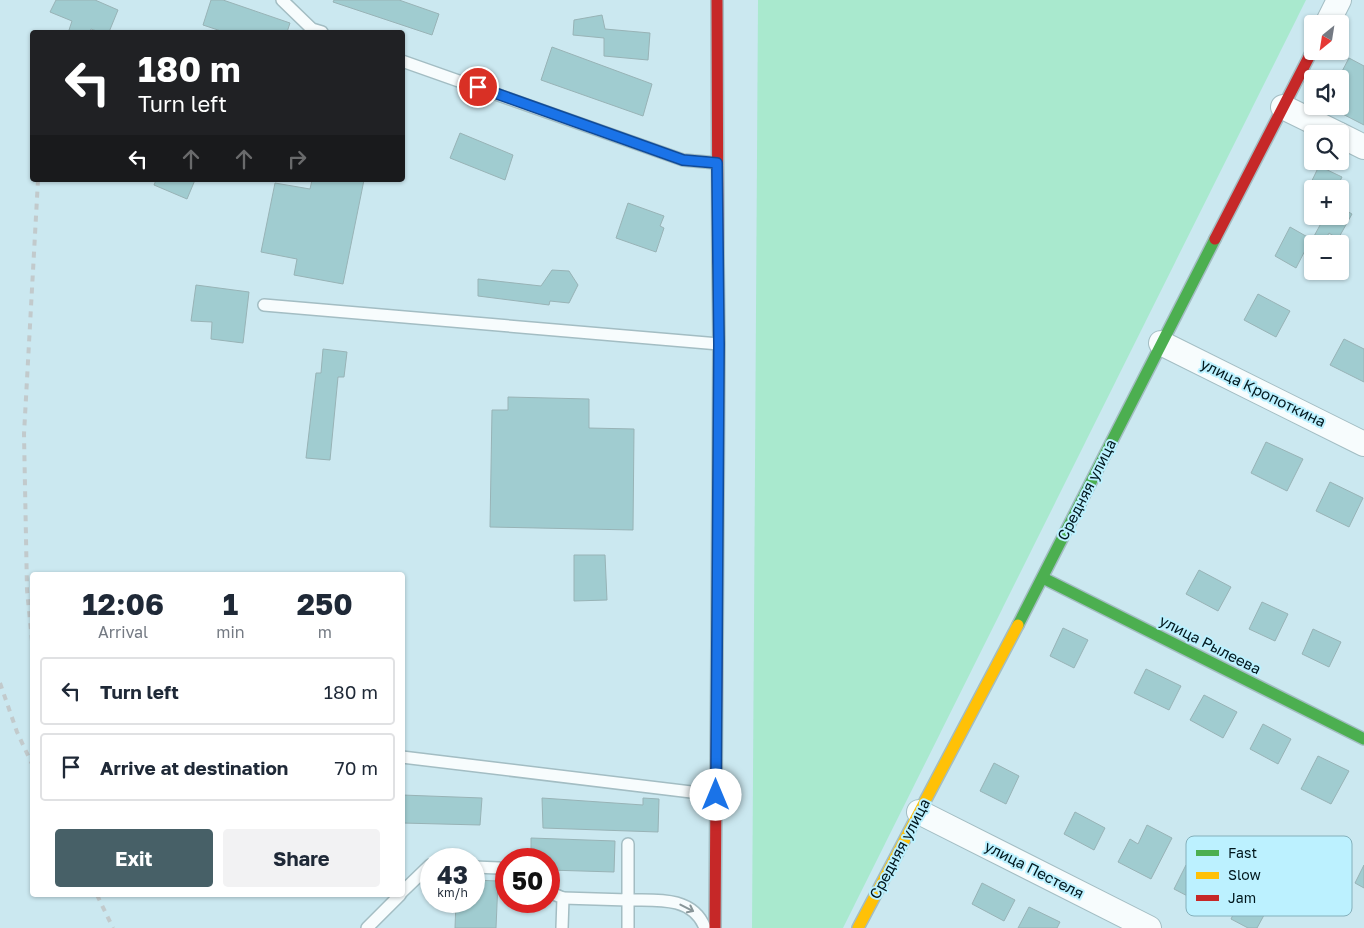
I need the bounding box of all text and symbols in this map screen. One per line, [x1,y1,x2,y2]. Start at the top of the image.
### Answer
north arrow [1304,15,1349,60]
map controls [1304,15,1349,280]
text: 180 m [138,48,241,90]
icon: left [55,50,120,115]
pin [457,66,499,108]
button: sound [1304,70,1349,115]
icon: arrive [464,73,492,101]
text: Turn left [138,90,227,117]
button: search [1304,125,1349,170]
icon: left [124,145,152,173]
icon: ahead [177,145,205,173]
icon: ahead [230,145,258,173]
icon: right [283,145,311,173]
button: + [1304,180,1349,225]
button: − [1304,235,1349,280]
street label: улица Кропоткина [1198,354,1329,430]
street label: Средняя улица [1053,436,1119,543]
text: 12:06 [82,586,164,622]
text: 1 [223,586,238,622]
text: 250 [297,586,353,622]
street label: улица Рылеева [1157,611,1264,677]
text: Arrival [98,622,148,642]
text: min [216,622,245,642]
text: m [318,622,332,642]
icon: left [57,677,85,705]
text: Turn left [100,680,179,703]
text: 180 m [324,680,378,703]
icon: arrive [57,753,85,781]
text: Arrive at destination [100,756,288,779]
text: 70 m [335,756,378,779]
position arrow [689,768,741,820]
street label: Средняя улица [865,795,933,902]
button: Exit [55,829,213,887]
button: Share [223,829,380,887]
street label: улица Пестеля [982,836,1087,902]
legend [1186,836,1352,916]
text: Fast [1228,844,1257,861]
speed limit sign: 50 [495,848,560,913]
text: 43 [437,859,468,890]
text: Slow [1228,866,1261,883]
text: km/h [437,885,468,900]
text: Jam [1228,889,1256,906]
one-way arrow [679,903,694,913]

